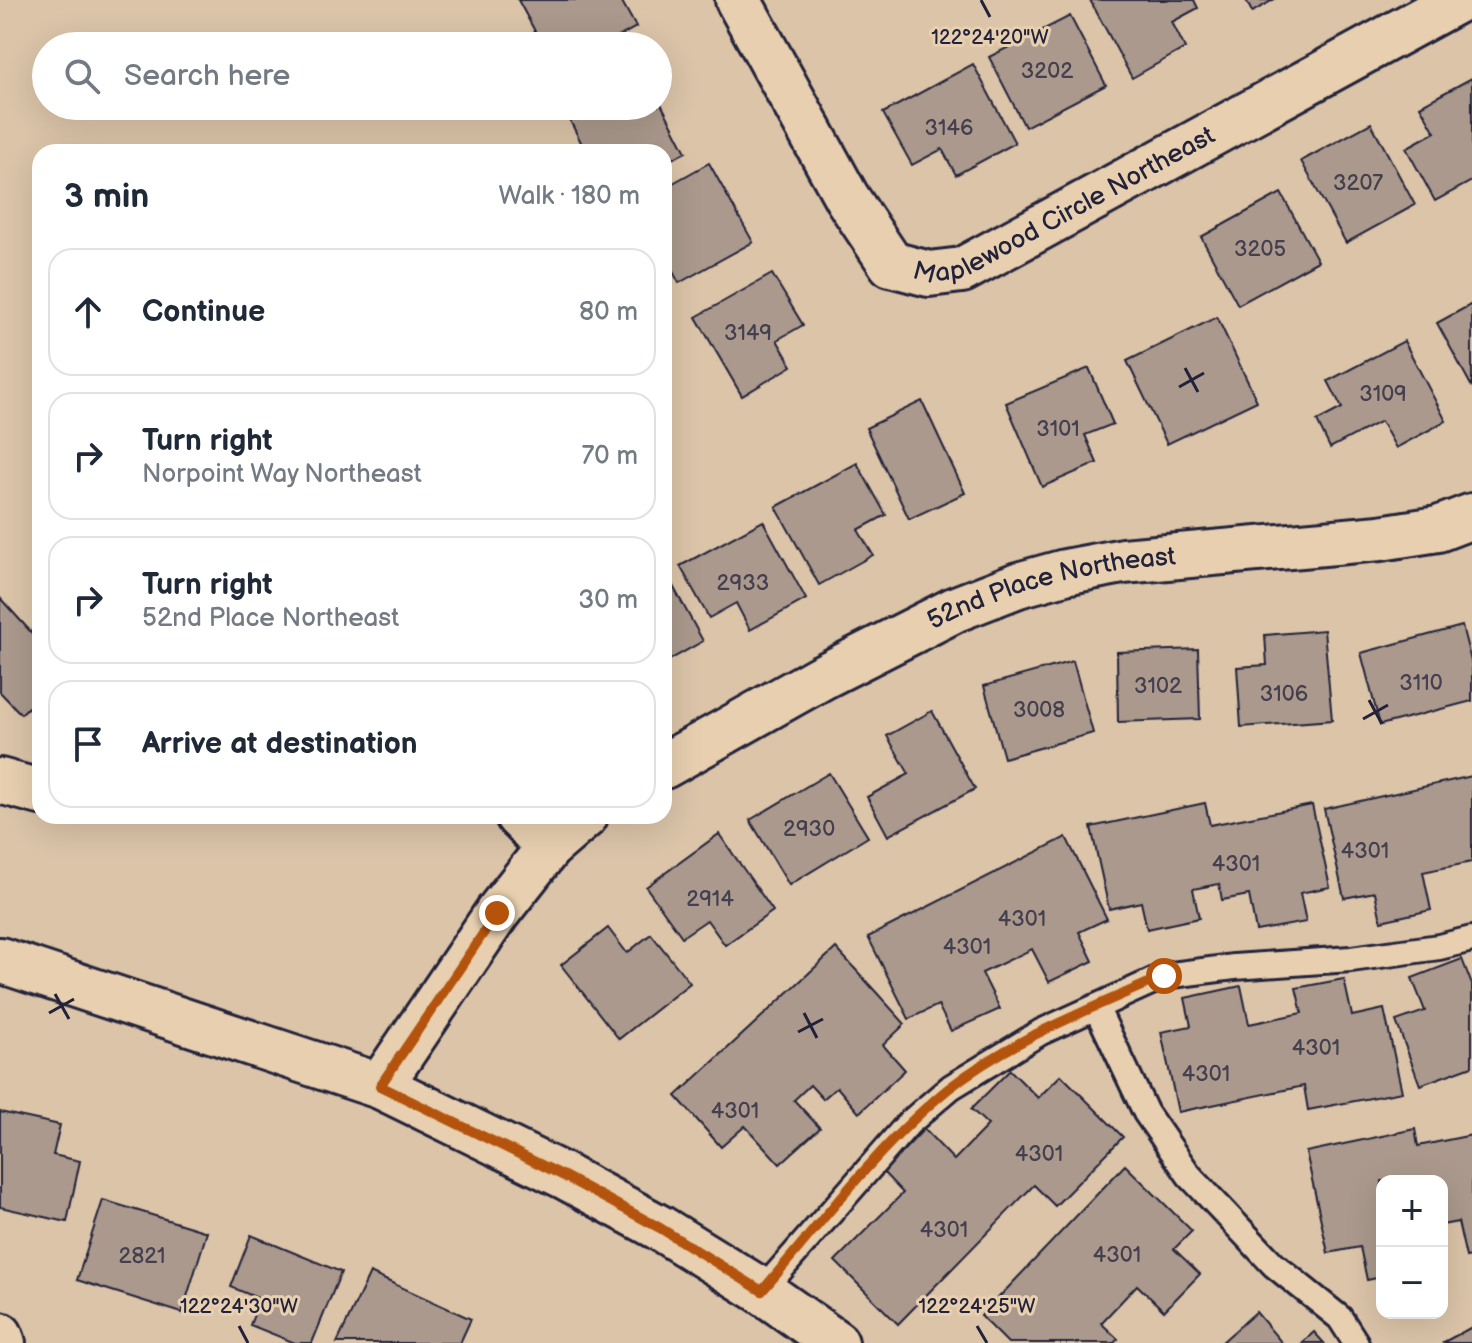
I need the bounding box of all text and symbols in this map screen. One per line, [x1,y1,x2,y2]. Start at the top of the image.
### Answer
text: 122°24'20"W [931,26,1049,50]
search box [32,32,672,120]
icon: search [60,54,104,98]
text: Search here [124,58,290,94]
house number: 3202 [1021,58,1073,85]
house number: 3146 [925,115,973,142]
street label: Maplewood Circle Northeast [910,120,1220,291]
house number: 3207 [1333,170,1383,197]
text: 3 min [64,176,149,217]
text: Walk · 180 m [499,181,640,212]
house number: 3205 [1234,236,1286,263]
icon: ahead [66,290,110,334]
text: Continue [142,294,265,330]
text: 80 m [579,297,638,328]
house number: 3149 [724,320,772,347]
house number: 3109 [1359,381,1407,408]
house number: 3101 [1036,416,1080,443]
text: Turn right [142,423,273,459]
icon: right [66,434,110,478]
text: 70 m [581,441,638,472]
text: Norpoint Way Northeast [142,459,422,490]
street label: 52nd Place Northeast [922,541,1177,637]
text: Turn right [142,567,273,603]
house number: 2933 [717,570,769,597]
icon: right [66,578,110,622]
text: 30 m [578,585,638,616]
text: 52nd Place Northeast [142,603,399,634]
house number: 3110 [1399,670,1443,697]
house number: 3102 [1134,673,1182,700]
house number: 3106 [1260,681,1308,708]
house number: 3008 [1013,697,1065,724]
icon: arrive [66,722,110,766]
text: Arrive at destination [142,726,418,762]
house number: 2930 [783,816,835,843]
house number: 4301 [1341,838,1389,865]
house number: 4301 [1212,851,1260,878]
house number: 2914 [686,886,734,913]
route end [479,895,515,931]
house number: 4301 [998,906,1046,933]
house number: 4301 [943,934,991,961]
route start [1146,958,1182,994]
house number: 4301 [1292,1035,1340,1062]
house number: 4301 [1182,1061,1230,1088]
house number: 4301 [711,1098,759,1125]
house number: 4301 [1015,1141,1063,1168]
map controls [1376,1175,1448,1319]
button: + [1376,1175,1448,1247]
house number: 4301 [920,1217,968,1244]
house number: 4301 [1093,1242,1141,1269]
house number: 2821 [119,1243,165,1270]
button: − [1376,1247,1448,1319]
text: 122°24'30"W [180,1295,298,1319]
text: 122°24'25"W [918,1295,1036,1319]

